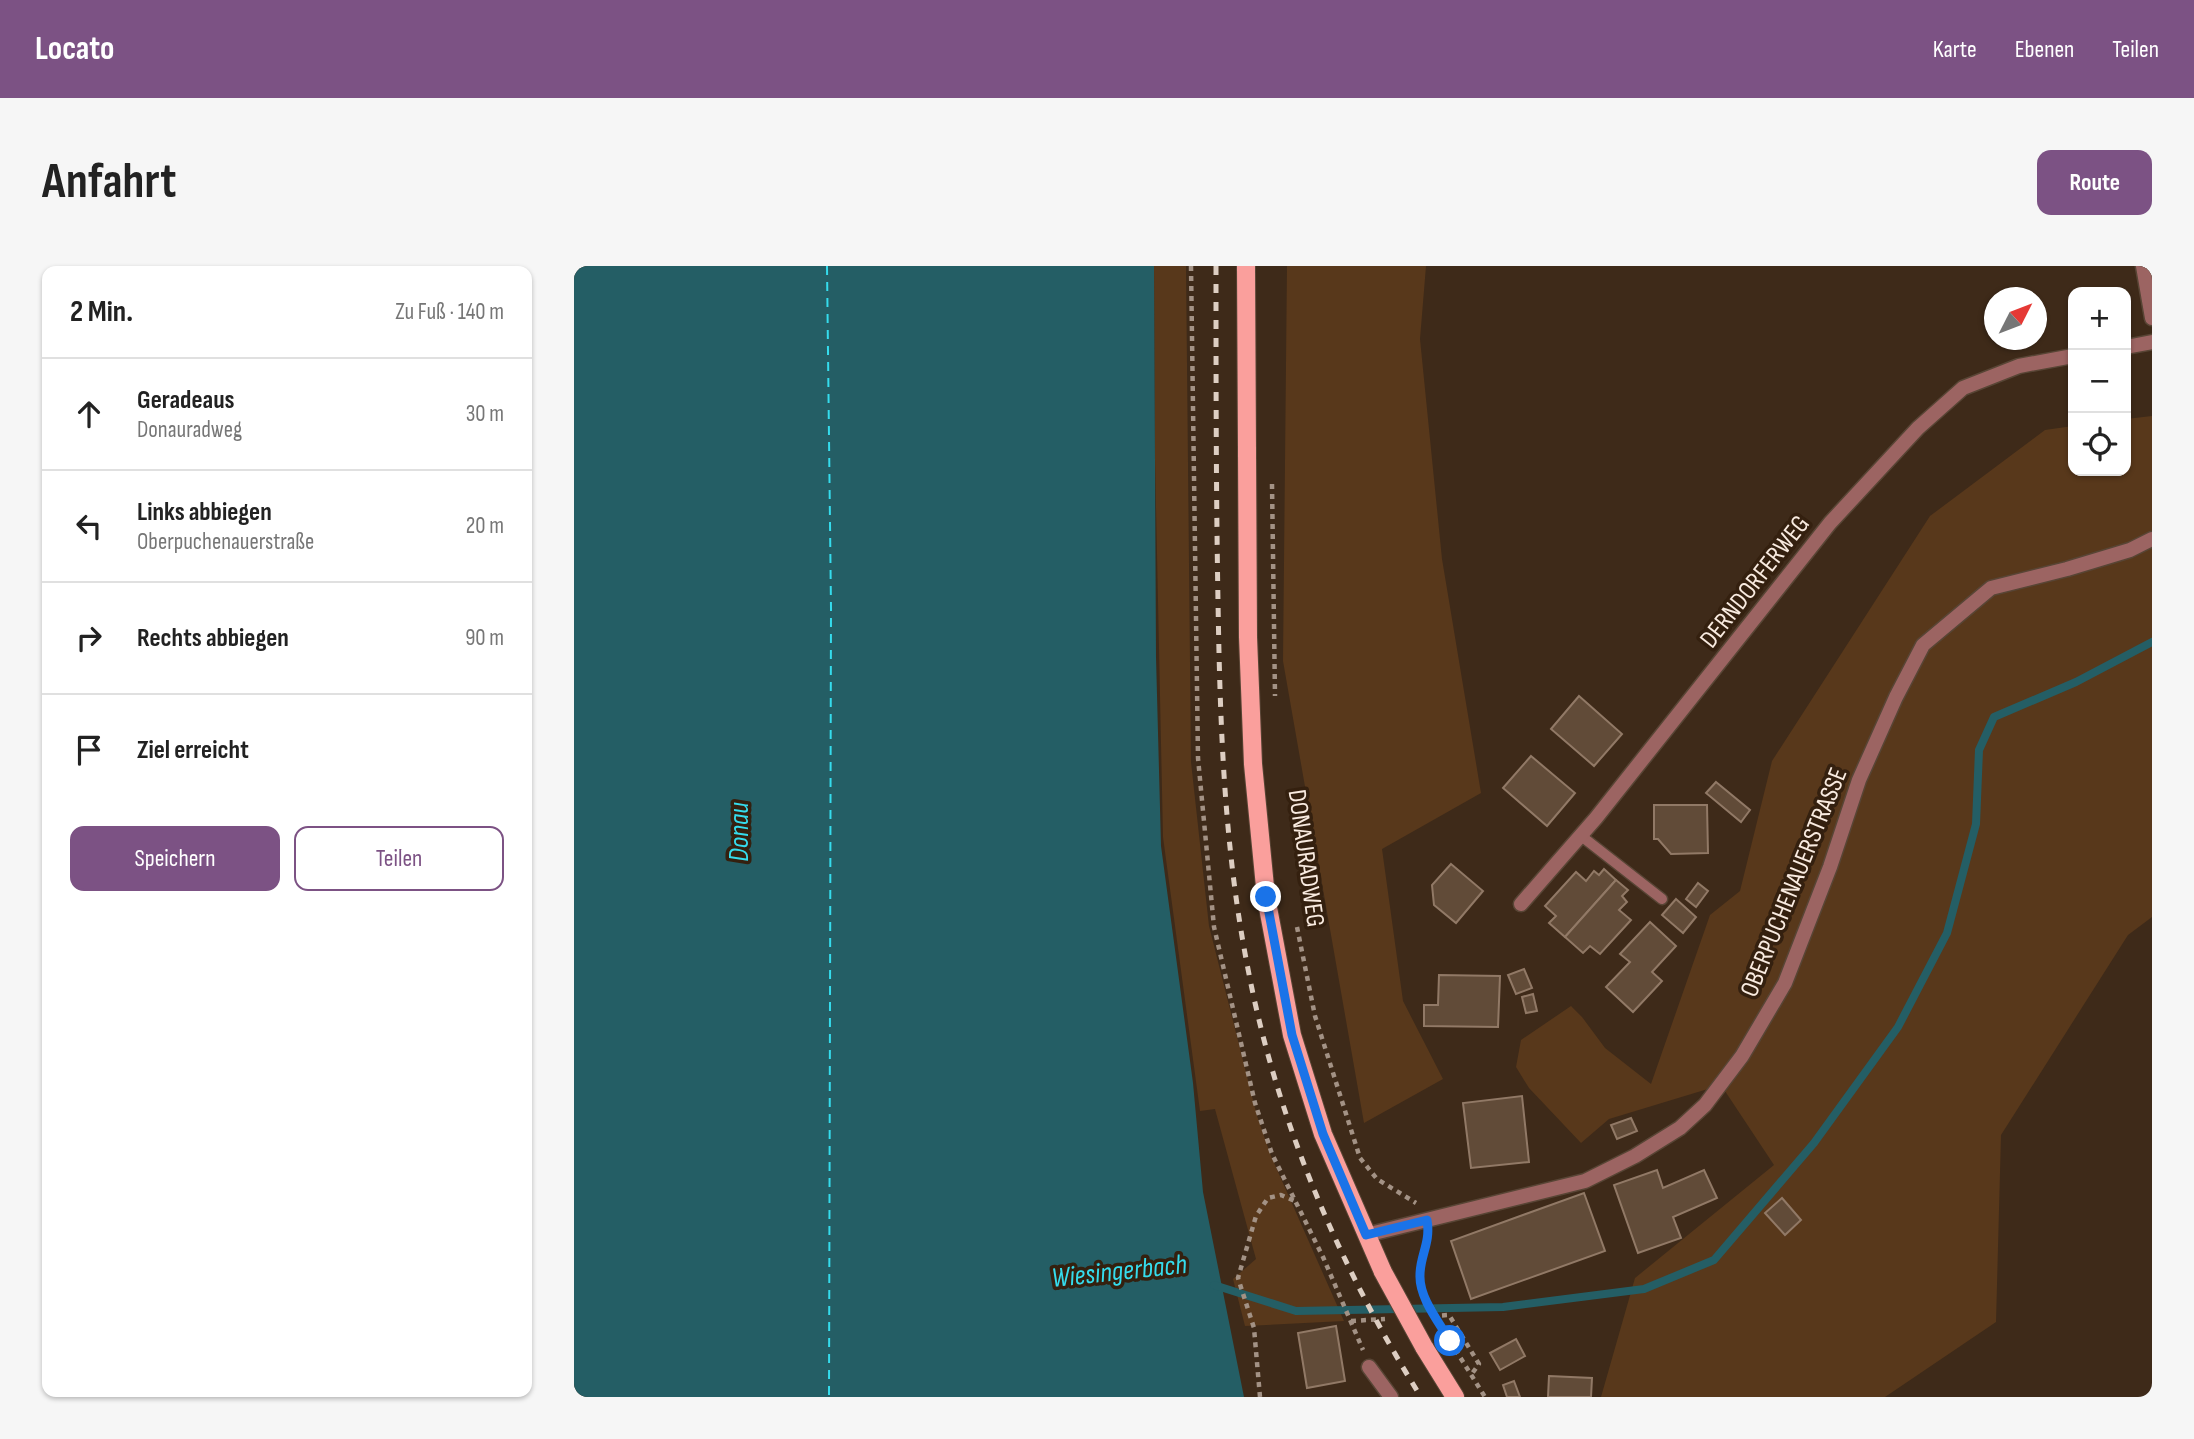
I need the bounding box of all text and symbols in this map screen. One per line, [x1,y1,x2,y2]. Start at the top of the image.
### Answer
text: Locato [35,29,114,69]
text: Karte [1933,35,1977,64]
text: Ebenen [2015,35,2074,64]
text: Teilen [2112,35,2159,64]
button: Route [2037,150,2152,215]
text: Anfahrt [42,153,176,212]
north arrow [1984,287,2047,350]
map controls [2068,287,2131,476]
button: + [2068,287,2131,350]
text: 2 Min. [70,294,133,330]
text: Zu Fuß · 140 m [395,298,504,326]
button: − [2068,350,2131,413]
text: Geradeaus [137,385,235,416]
icon: ahead [70,395,108,433]
text: 30 m [466,400,504,428]
button: locate [2068,413,2131,476]
text: Donauradweg [137,416,242,444]
text: Links abbiegen [137,497,272,528]
icon: left [70,507,108,545]
street label: DERNDORFERWEG [1694,510,1816,654]
text: 20 m [466,512,504,540]
text: Oberpuchenauerstraße [137,528,314,556]
icon: right [70,619,108,657]
text: Rechts abbiegen [137,623,289,654]
text: 90 m [465,624,504,652]
icon: arrive [70,731,108,769]
text: Ziel erreicht [137,735,249,766]
street label: OBERPUCHENAUERSTRASSE [1734,764,1855,1002]
street label: DONAURADWEG [1281,787,1331,929]
water label: Donau [723,802,756,862]
button: Speichern [70,826,280,891]
button: Teilen [294,826,504,891]
route end [1250,881,1281,912]
water label: Wiesingerbach [1050,1248,1189,1295]
route start [1434,1325,1465,1356]

